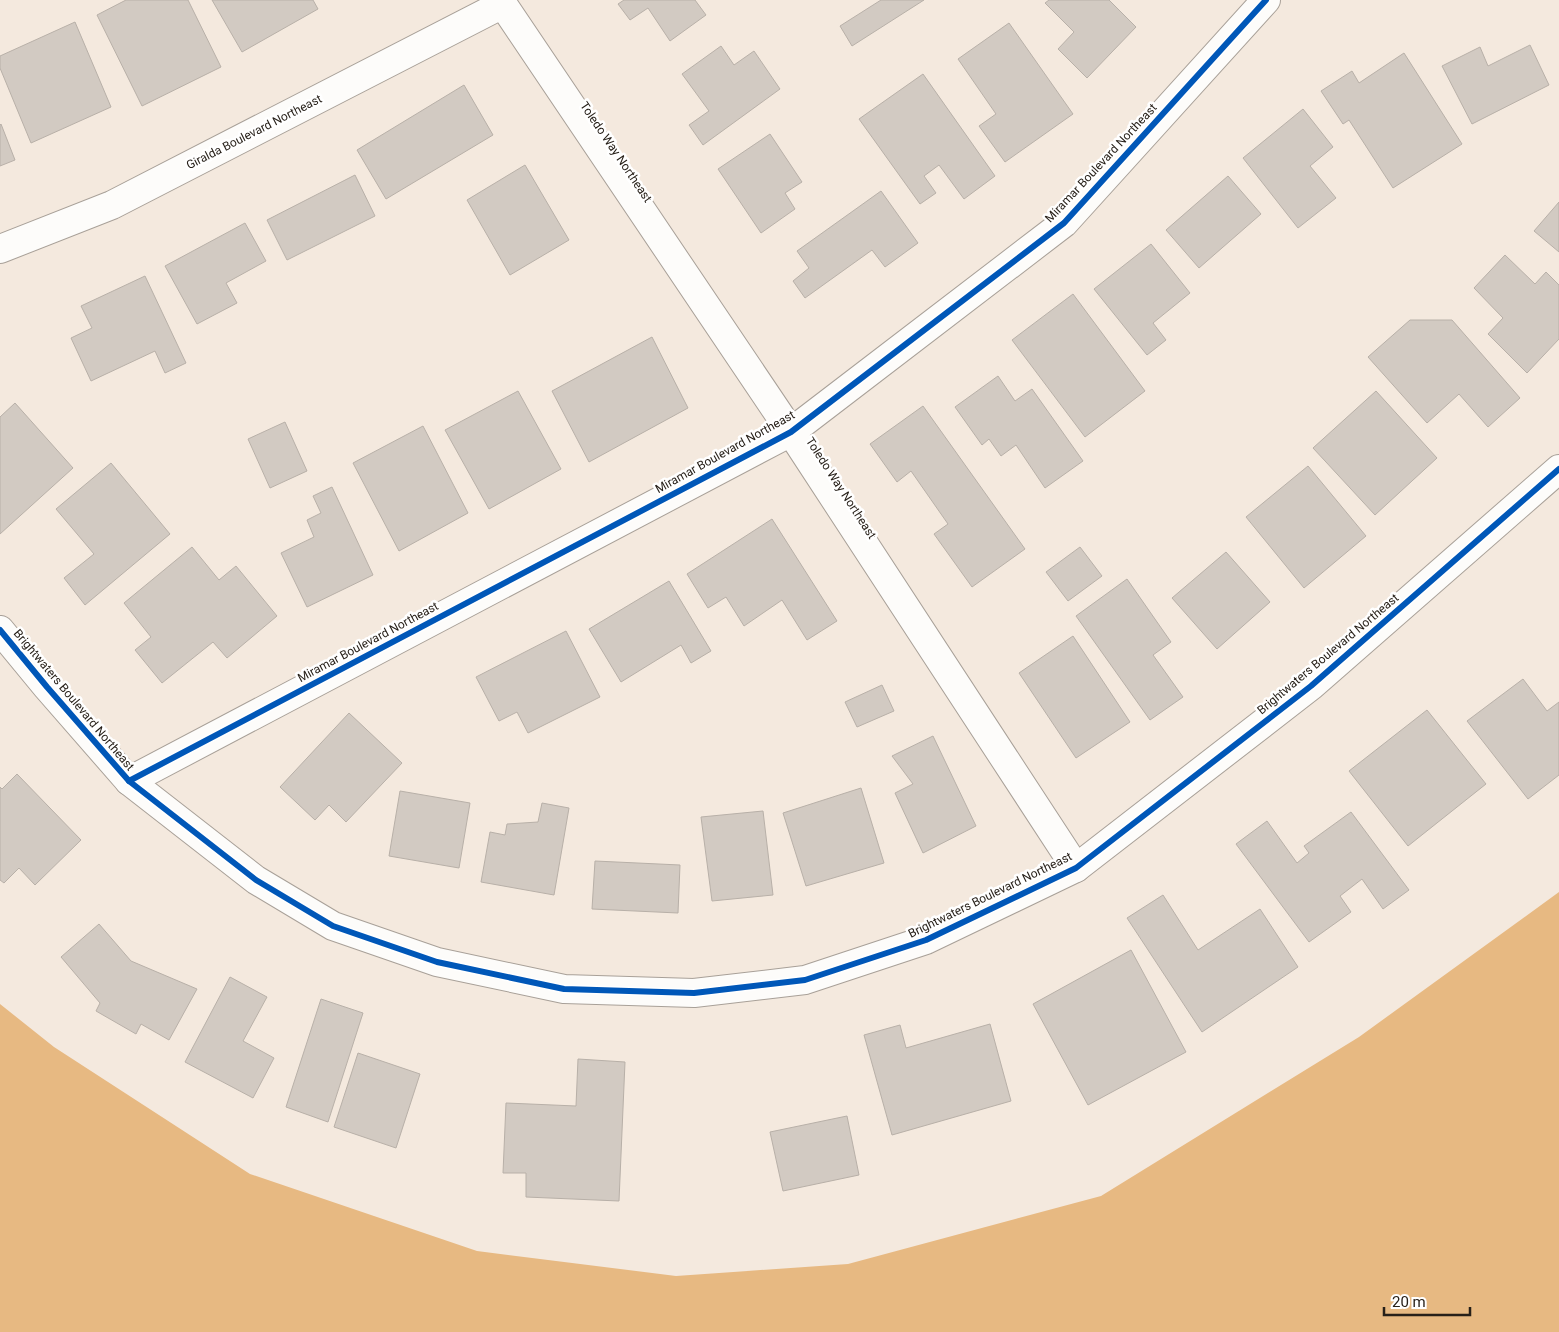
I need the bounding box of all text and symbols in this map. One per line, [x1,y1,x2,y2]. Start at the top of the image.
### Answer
street label: Giralda Boulevard Northeast [184,92,324,172]
street label: Toledo Way Northeast [577,99,655,205]
street label: Miramar Boulevard Northeast [1042,101,1160,225]
street label: Miramar Boulevard Northeast [653,408,797,496]
street label: Toledo Way Northeast [803,435,879,541]
street label: Brightwaters Boulevard Northeast [1254,591,1402,717]
street label: Miramar Boulevard Northeast [295,599,441,685]
street label: Brightwaters Boulevard Northeast [11,626,137,774]
street label: Brightwaters Boulevard Northeast [906,849,1074,941]
scale bar [1384,1284,1470,1316]
text: 20 m [1392,1293,1426,1311]

